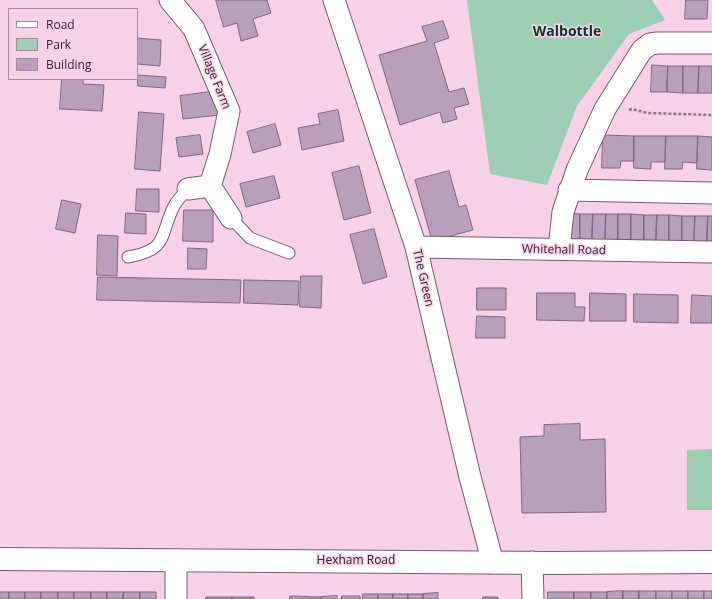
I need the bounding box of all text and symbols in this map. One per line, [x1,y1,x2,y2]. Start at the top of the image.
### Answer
legend [8,8,138,80]
text: Road [46,16,75,33]
district label: Walbottle [533,24,601,40]
text: Park [46,36,71,53]
street label: Village Farm [195,43,233,111]
text: Building [46,56,91,73]
street label: Whitehall Road [522,242,606,258]
street label: The Green [409,248,437,308]
street label: Hexham Road [317,554,395,568]

